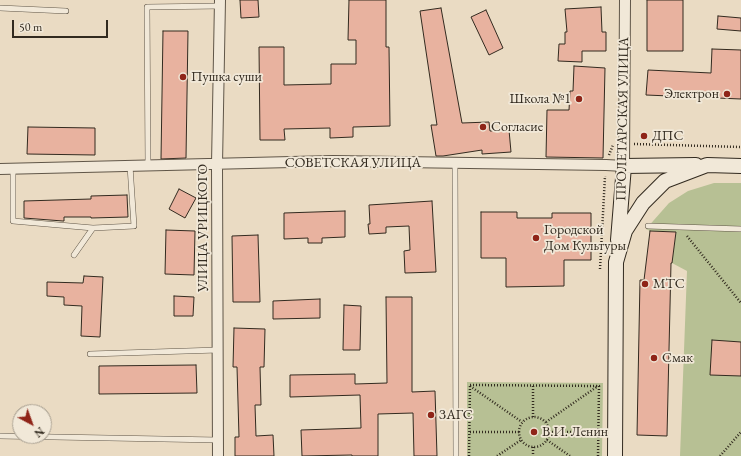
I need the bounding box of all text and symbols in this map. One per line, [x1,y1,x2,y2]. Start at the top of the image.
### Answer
scale bar [14,12,110,38]
text: 50 m [19,19,42,35]
street label: ПРОЛЕТАРСКАЯ УЛИЦА [613,37,633,201]
place label: Пушка суши [191,69,262,85]
marker: Пушка суши [178,72,188,82]
place label: Электрон [664,86,719,102]
marker: Электрон [722,89,732,99]
place label: Школа №1 [510,91,571,107]
marker: Школа №1 [574,94,584,104]
place label: Согласие [491,119,543,135]
marker: Согласие [478,122,488,132]
place label: ДПС [652,128,683,144]
marker: ДПС [639,131,649,141]
street label: СОВЕТСКАЯ УЛИЦА [285,155,421,171]
street label: УЛИЦА УРИЦКОГО [195,164,211,292]
place label: Городской Дом Культуры [544,222,626,254]
marker: Городской Дом Культуры [531,233,541,243]
place label: МТС [653,276,685,292]
marker: МТС [640,279,650,289]
place label: Смак [662,350,693,366]
marker: Смак [649,353,659,363]
north arrow [12,404,52,444]
place label: ЗАГС [439,407,473,423]
marker: ЗАГС [426,410,436,420]
text: N [31,424,47,441]
place label: В.И. Ленин [542,424,608,440]
marker: В.И. Ленин [529,427,539,437]

